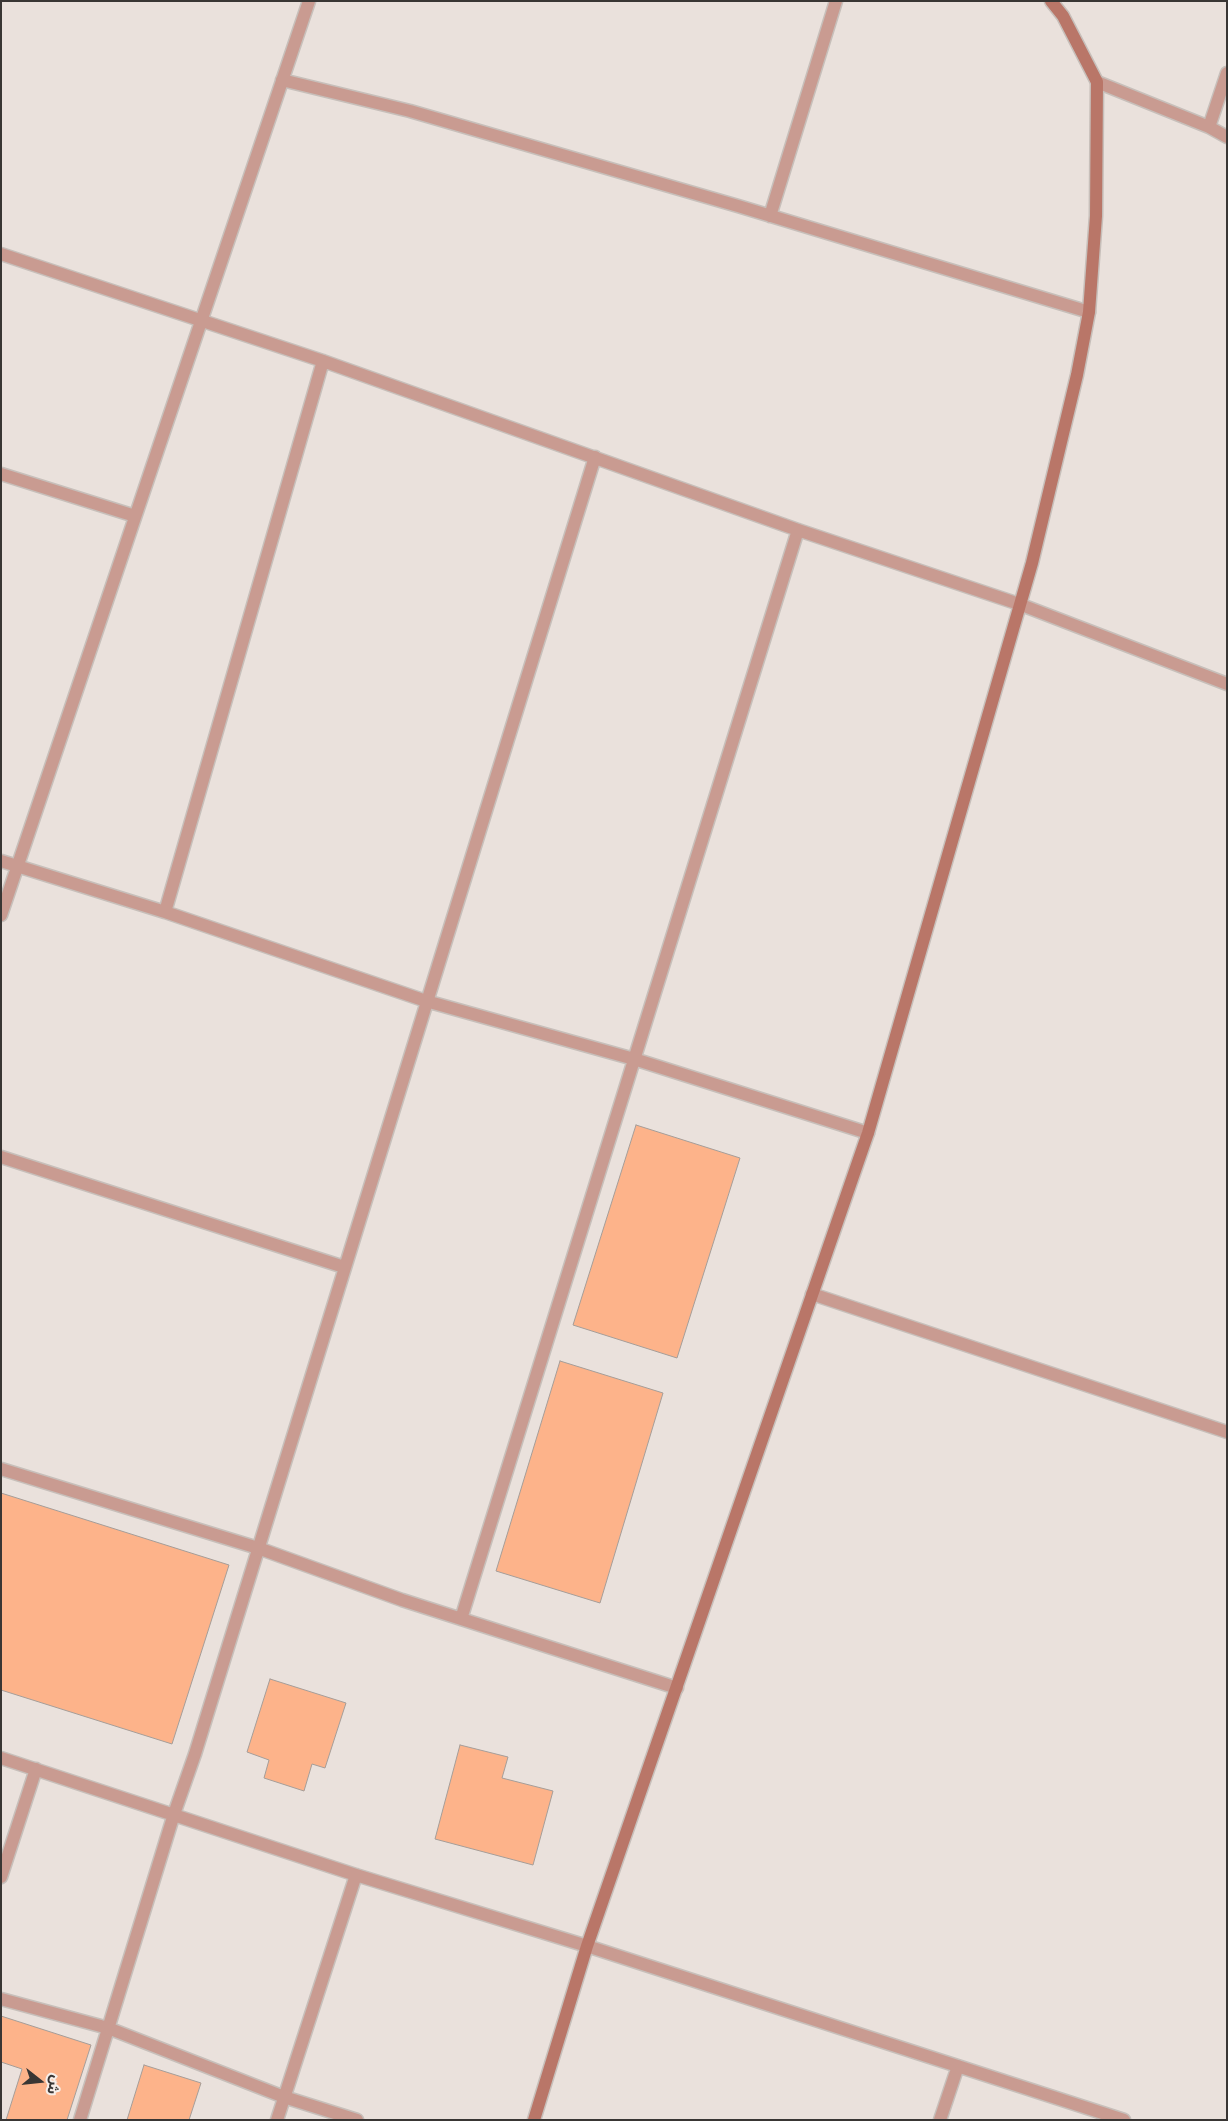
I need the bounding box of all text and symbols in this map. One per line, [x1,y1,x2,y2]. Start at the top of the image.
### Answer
north arrow [15,2056,65,2106]
text: ش [43,2073,66,2097]

